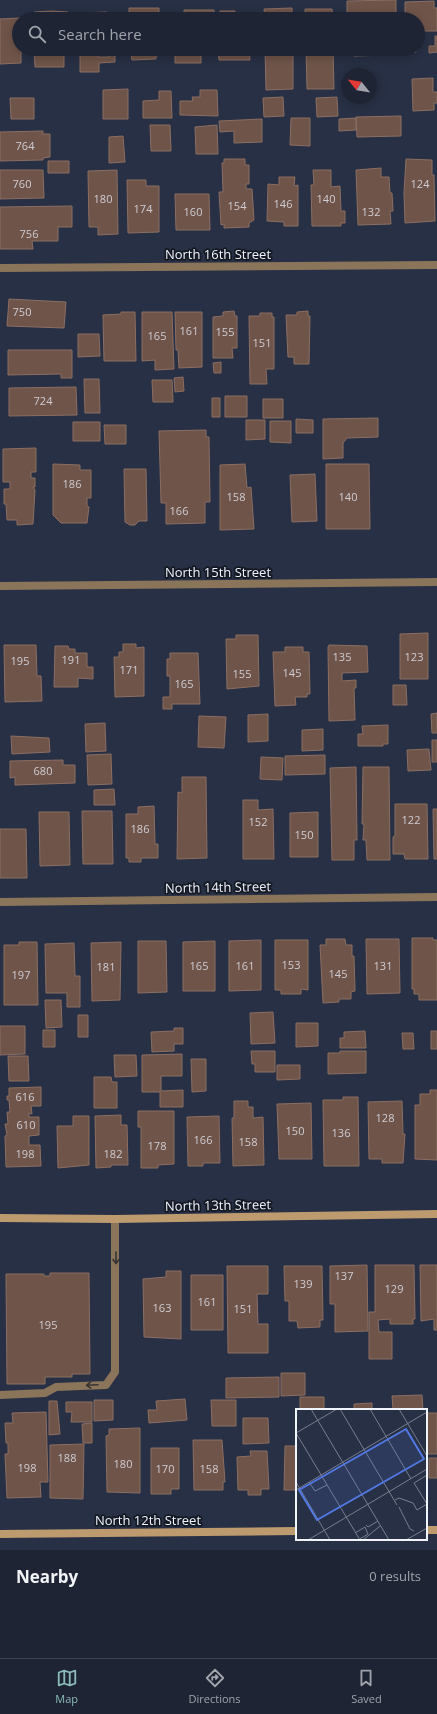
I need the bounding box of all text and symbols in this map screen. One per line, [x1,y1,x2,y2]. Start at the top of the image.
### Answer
search box [12,12,425,56]
icon: search [26,23,48,45]
text: Search here [58,24,142,44]
north arrow [341,68,377,104]
house number: 764 [16,138,35,153]
house number: 760 [13,176,31,191]
house number: 124 [411,176,430,191]
house number: 180 [94,191,112,206]
house number: 140 [317,191,335,206]
house number: 146 [274,196,292,211]
house number: 154 [228,198,247,213]
house number: 174 [134,201,153,216]
house number: 160 [184,204,202,219]
house number: 132 [362,204,380,219]
house number: 756 [20,226,38,241]
street label: North 16th Street [165,245,271,263]
house number: 750 [13,304,31,319]
house number: 161 [180,323,198,338]
house number: 155 [216,324,234,339]
house number: 165 [148,328,166,343]
house number: 151 [253,335,271,350]
house number: 724 [34,393,53,408]
house number: 186 [63,476,81,491]
house number: 158 [227,489,245,504]
house number: 140 [339,489,357,504]
house number: 166 [170,503,188,518]
street label: North 15th Street [165,563,271,581]
house number: 135 [333,649,351,664]
house number: 123 [405,649,423,664]
house number: 191 [62,652,80,667]
house number: 195 [11,653,29,668]
house number: 171 [120,662,138,677]
house number: 145 [283,665,301,680]
house number: 155 [233,666,251,681]
house number: 165 [175,676,193,691]
house number: 680 [34,763,52,778]
house number: 122 [402,812,420,827]
house number: 152 [249,814,267,829]
house number: 186 [131,821,149,836]
house number: 150 [295,827,313,842]
street label: North 14th Street [165,877,272,897]
house number: 153 [282,957,300,972]
house number: 165 [190,958,208,973]
house number: 161 [236,958,254,973]
house number: 131 [374,958,392,973]
house number: 181 [97,959,115,974]
house number: 145 [329,966,347,981]
house number: 197 [12,967,30,982]
house number: 616 [16,1089,34,1104]
house number: 128 [376,1110,394,1125]
house number: 610 [17,1117,35,1132]
house number: 150 [286,1123,304,1138]
house number: 136 [332,1125,350,1140]
house number: 166 [194,1132,212,1147]
house number: 158 [239,1134,257,1149]
house number: 178 [148,1138,166,1153]
house number: 198 [16,1146,34,1161]
house number: 182 [104,1146,122,1161]
street label: North 13th Street [165,1195,272,1215]
one-way arrow [112,1251,120,1264]
house number: 137 [335,1268,353,1283]
house number: 139 [294,1276,312,1291]
house number: 129 [385,1281,403,1296]
house number: 161 [198,1294,216,1309]
house number: 163 [153,1300,171,1315]
house number: 151 [234,1301,252,1316]
house number: 195 [39,1317,57,1332]
one-way arrow [86,1381,99,1389]
inset map [296,1409,427,1540]
house number: 188 [58,1450,76,1465]
house number: 180 [114,1456,132,1471]
house number: 198 [18,1460,36,1475]
house number: 170 [156,1461,174,1476]
house number: 158 [200,1461,218,1476]
street label: North 12th Street [95,1511,201,1529]
text: Nearby [16,1565,78,1588]
text: 0 results [369,1567,421,1585]
tab: Map [55,1667,78,1706]
tab: Directions [189,1667,241,1706]
tab: Saved [351,1667,382,1706]

